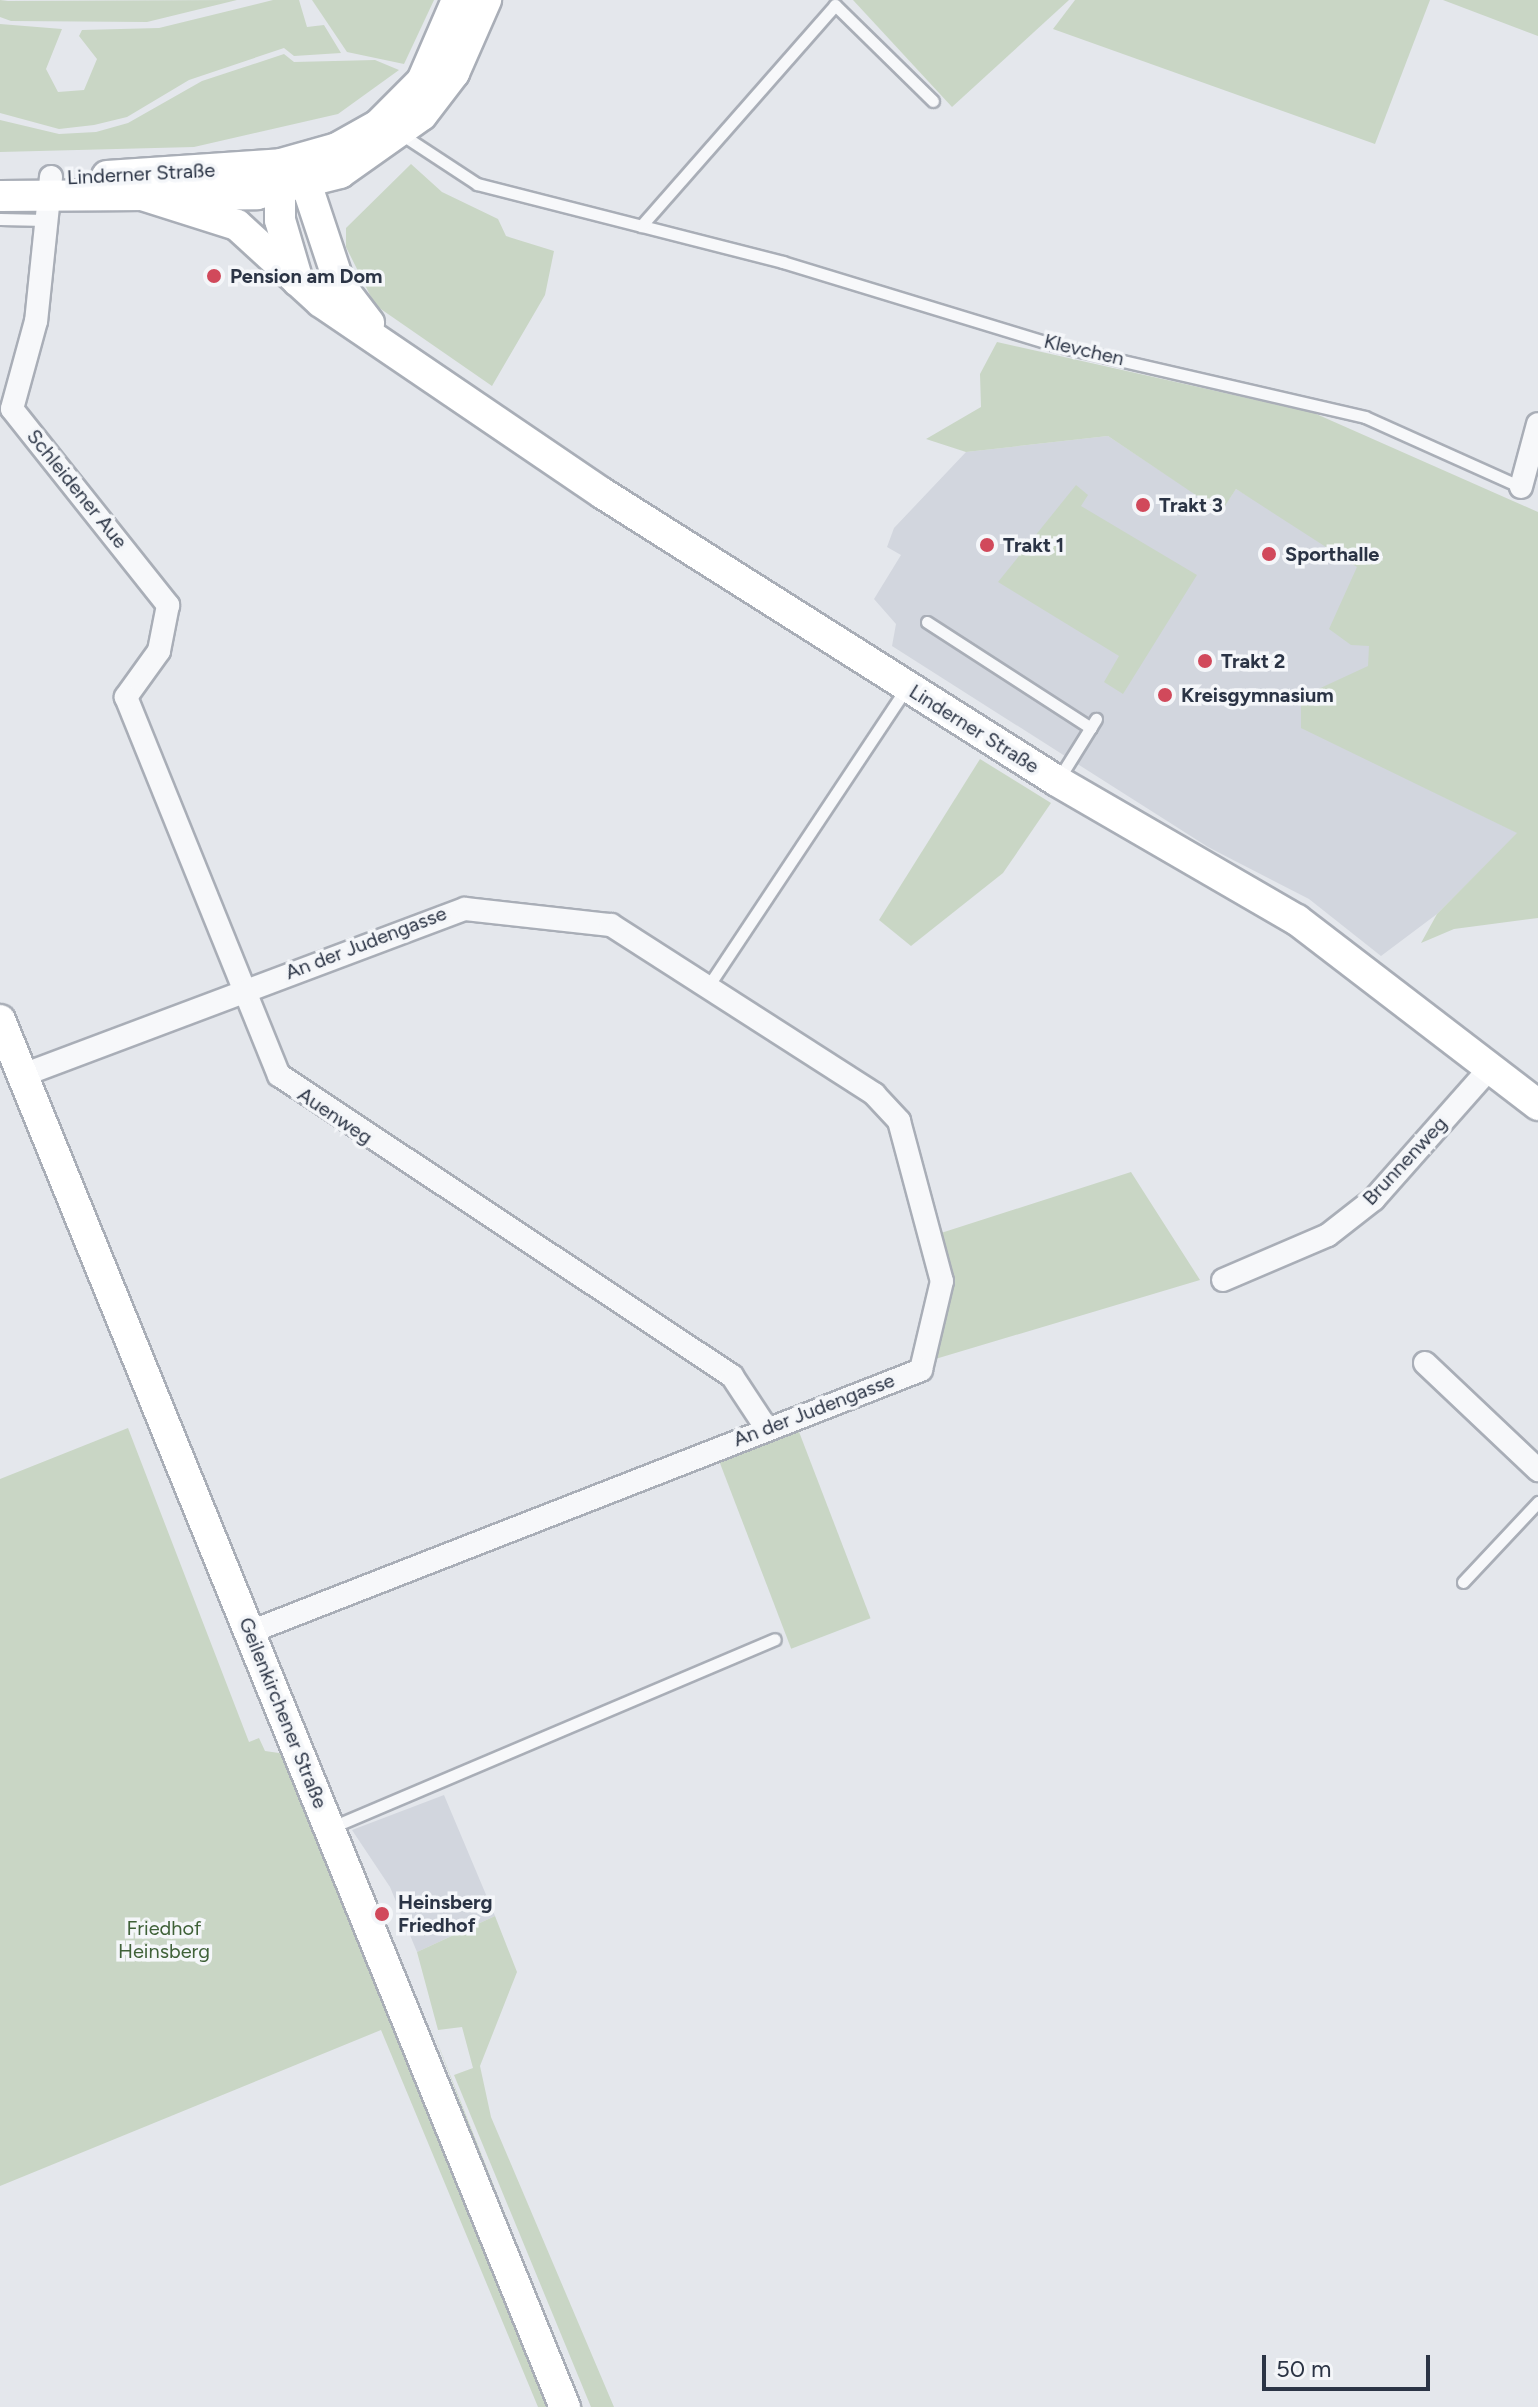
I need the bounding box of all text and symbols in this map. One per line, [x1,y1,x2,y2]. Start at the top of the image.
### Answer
street label: Linderner Straße [66,158,216,190]
place label: Pension am Dom [230,264,383,288]
marker: Pension am Dom [205,267,223,285]
street label: Klevchen [1042,329,1126,371]
street label: Schleidener Aue [22,425,132,553]
place label: Trakt 3 [1159,493,1223,517]
marker: Trakt 3 [1134,496,1152,514]
place label: Trakt 1 [1003,533,1064,557]
marker: Trakt 1 [978,536,996,554]
place label: Sporthalle [1285,542,1379,566]
marker: Sporthalle [1260,545,1278,563]
place label: Trakt 2 [1221,649,1285,673]
marker: Trakt 2 [1196,652,1214,670]
street label: Linderner Straße [905,680,1043,778]
place label: Kreisgymnasium [1181,683,1334,707]
marker: Kreisgymnasium [1156,686,1174,704]
street label: An der Judengasse [282,901,450,985]
street label: Auenweg [293,1082,377,1150]
street label: Brunnenweg [1358,1112,1452,1210]
street label: An der Judengasse [730,1368,898,1452]
street label: Geilenkirchener Straße [234,1614,332,1812]
place label: Heinsberg Friedhof [398,1890,493,1937]
marker: Heinsberg Friedhof [373,1905,391,1923]
park label: Friedhof Heinsberg [118,1917,210,1964]
scale bar [1266,2339,1434,2389]
text: 50 m [1276,2354,1332,2383]

